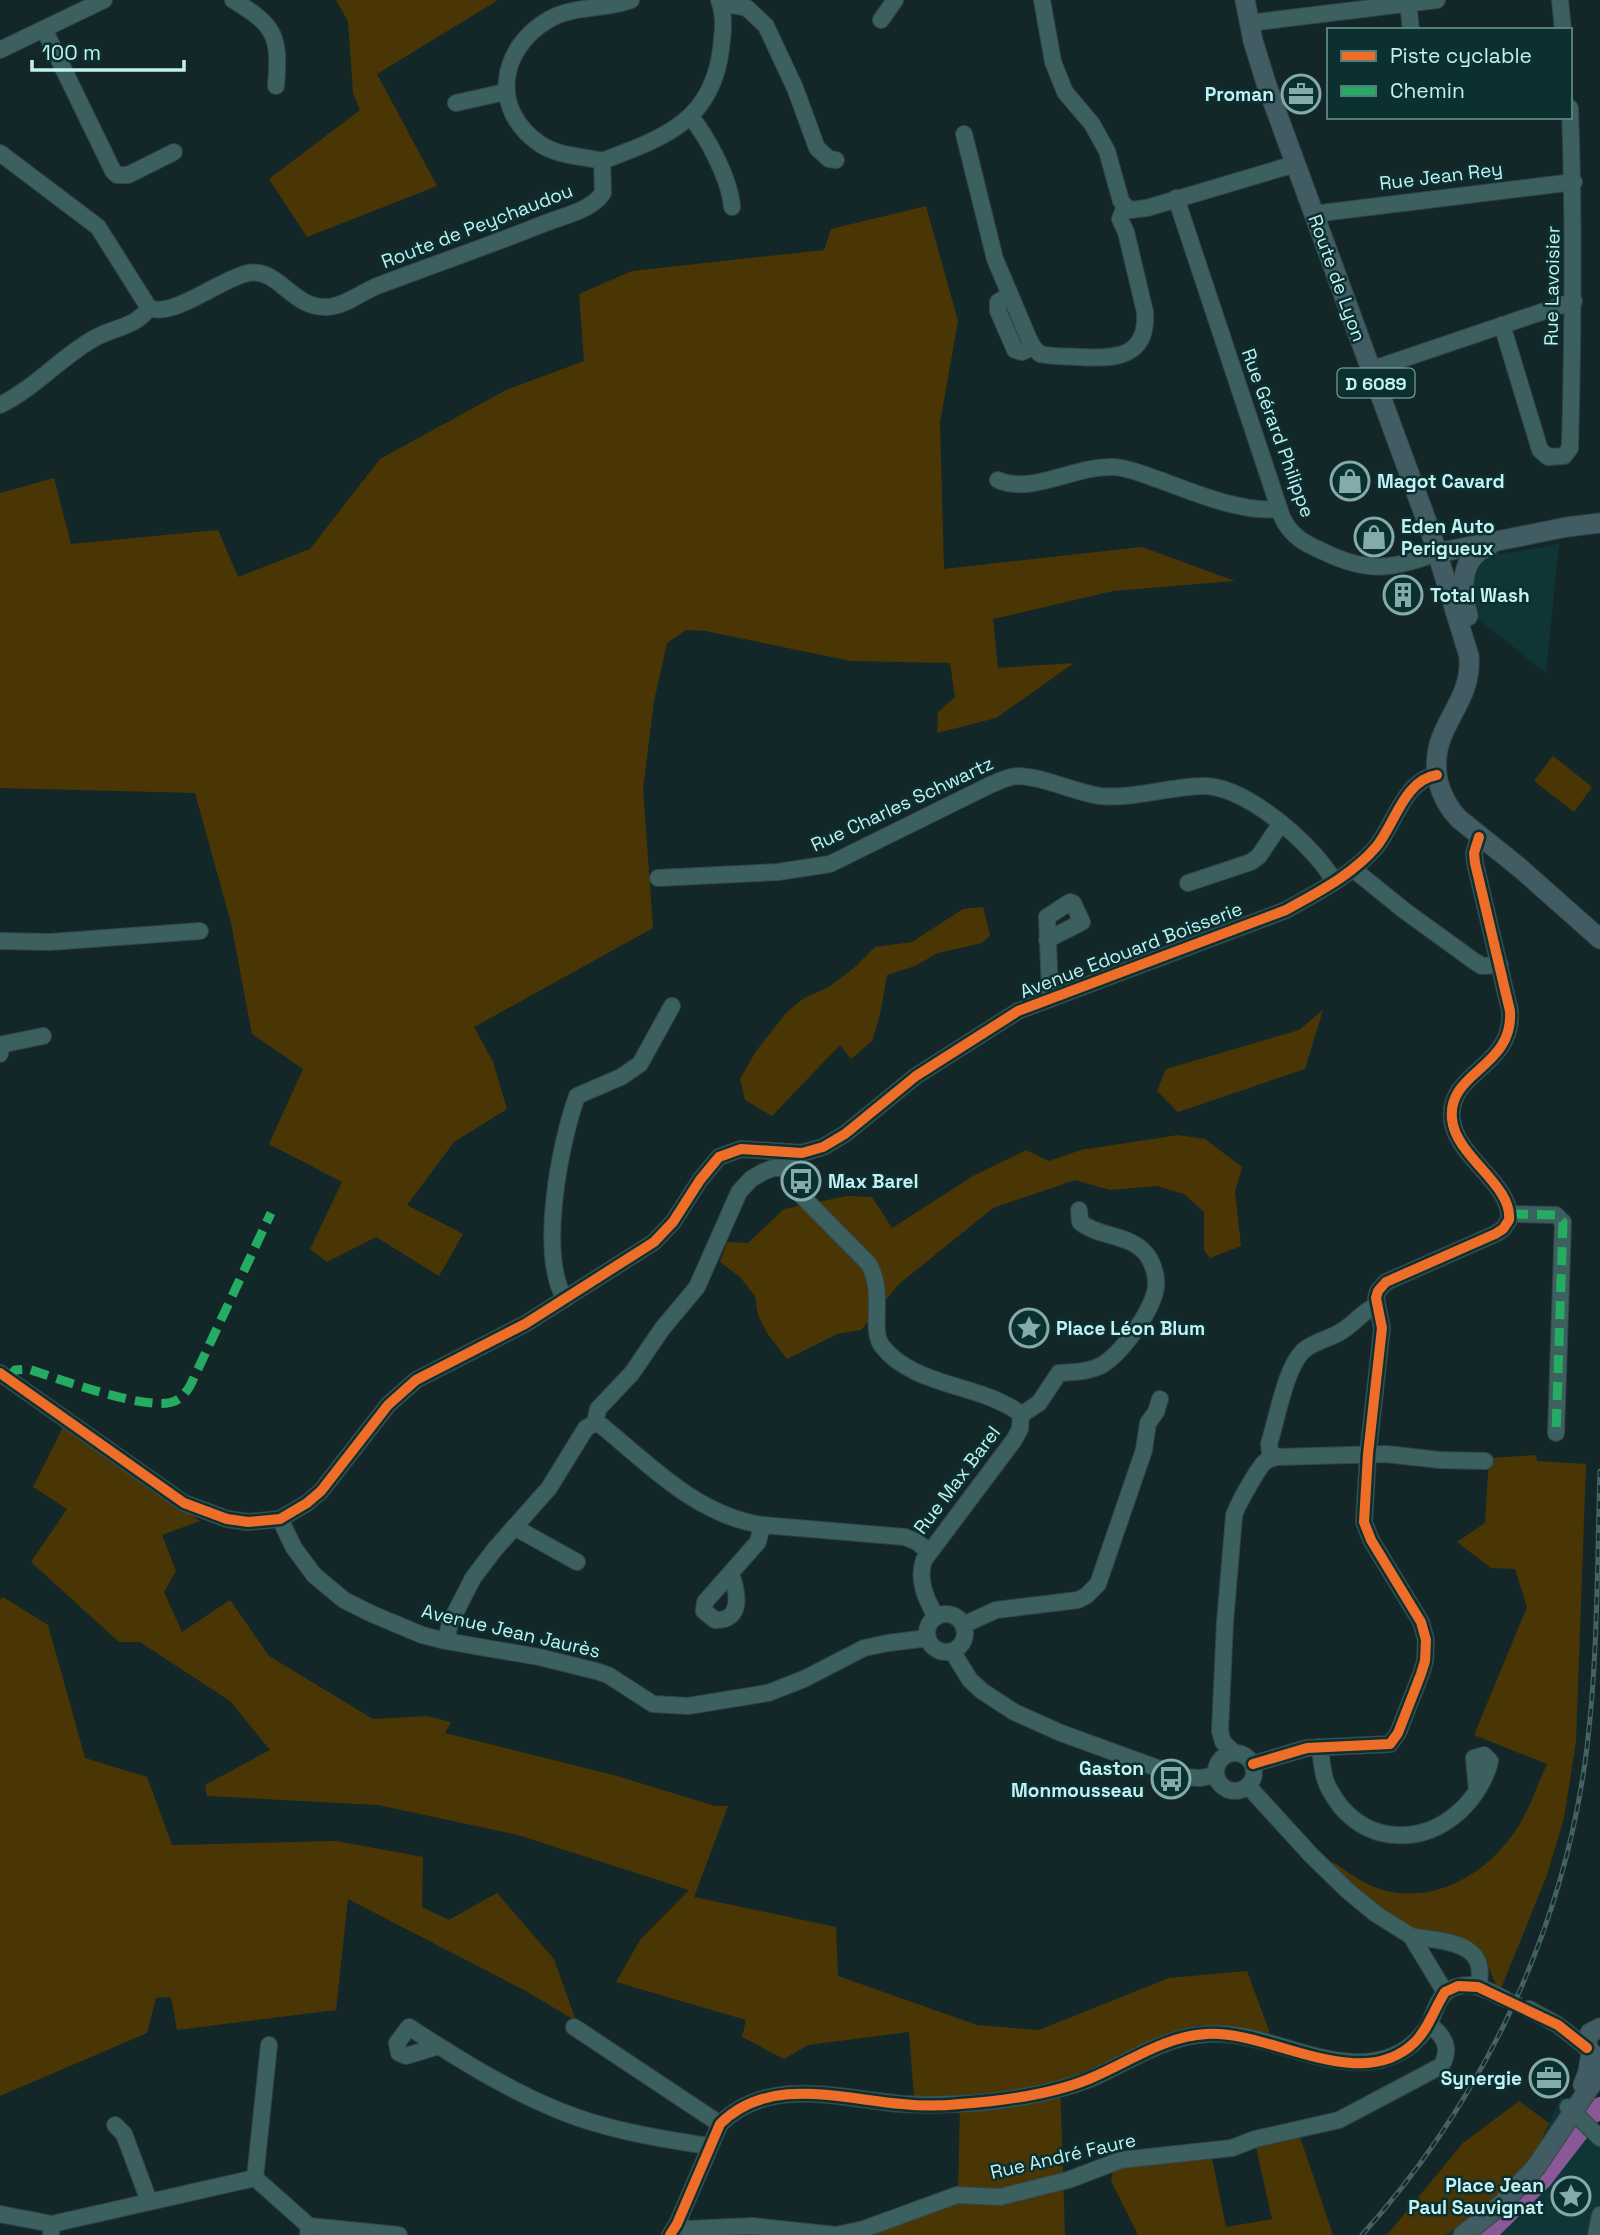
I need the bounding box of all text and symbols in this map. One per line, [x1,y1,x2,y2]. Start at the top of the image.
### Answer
scale bar [32,28,184,72]
legend [1327,28,1572,119]
text: 100 m [42,39,101,66]
text: Piste cyclable [1390,42,1532,69]
office icon: Proman [1280,73,1322,115]
text: Chemin [1390,77,1465,104]
place label: Proman [1205,82,1274,107]
street label: Rue Jean Rey [1378,156,1504,196]
street label: Route de Peychaudou [378,178,576,274]
street label: Route de Lyon [1302,211,1372,345]
street label: Rue Lavoisier [1538,226,1566,346]
street label: Rue Gérard Philippe [1236,345,1320,521]
road number: D 6089 [1338,368,1414,398]
shop icon: Magot Cavard [1329,460,1371,502]
place label: Magot Cavard [1377,469,1505,494]
place label: Eden Auto Perigueux [1401,514,1495,561]
shop icon: Eden Auto Perigueux [1353,516,1395,558]
building icon: Total Wash [1382,574,1424,616]
place label: Total Wash [1430,583,1530,608]
street label: Rue Charles Schwartz [807,751,997,857]
street label: Avenue Edouard Boisserie [1016,896,1246,1004]
bus stop icon: Max Barel [780,1160,822,1202]
place label: Max Barel [828,1169,919,1194]
place icon: Place Léon Blum [1008,1307,1050,1349]
place label: Place Léon Blum [1056,1316,1205,1341]
street label: Rue Max Barel [908,1421,1006,1539]
street label: Avenue Jean Jaurès [419,1598,603,1664]
place label: Gaston Monmousseau [1011,1756,1144,1803]
bus stop icon: Gaston Monmousseau [1150,1758,1192,1800]
office icon: Synergie [1528,2057,1570,2099]
place label: Synergie [1441,2066,1522,2091]
street label: Rue André Faure [988,2127,1138,2185]
place label: Place Jean Paul Sauvignat [1408,2173,1544,2220]
place icon: Place Jean Paul Sauvignat [1550,2175,1592,2217]

